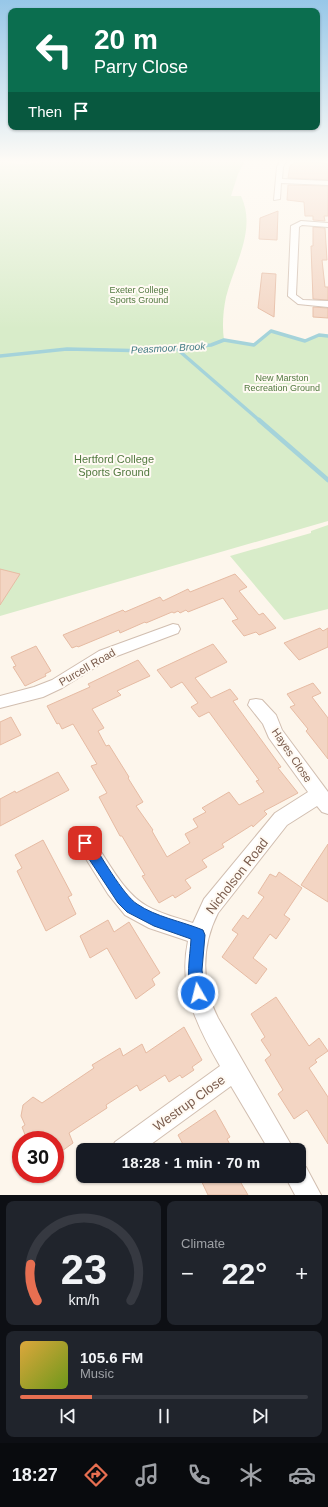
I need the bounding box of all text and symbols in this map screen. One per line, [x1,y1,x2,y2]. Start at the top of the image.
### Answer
icon: left [28,24,80,76]
text: 20 m [94,24,158,55]
text: Parry Close [94,57,188,77]
icon: arrive [70,100,92,122]
text: Then [28,103,62,120]
park label: Exeter College Sports Ground [109,285,169,305]
water label: Peasmoor Brook [131,341,206,355]
park label: New Marston Recreation Ground [244,373,320,393]
park label: Hertford College Sports Ground [74,453,154,478]
street label: Purcell Road [57,646,117,688]
street label: Hayes Close [270,726,314,784]
pin [68,826,102,860]
icon: arrive [74,832,96,854]
street label: Nicholson Road [203,835,271,917]
position arrow [177,972,219,1014]
street label: Westrup Close [150,1072,228,1134]
speed limit sign: 30 [12,1131,64,1183]
text: 18:28 · 1 min · 70 m [122,1154,260,1171]
text: Climate [181,1236,225,1251]
text: 23 [60,1246,107,1293]
text: 22° [222,1257,267,1290]
text: − [181,1261,194,1286]
text: + [295,1261,308,1286]
text: km/h [68,1292,99,1308]
text: 105.6 FM [80,1349,143,1366]
text: Music [80,1366,114,1381]
icon: previous [57,1405,79,1427]
icon: pause [153,1405,175,1427]
icon: next [249,1405,271,1427]
icon: directions [82,1461,110,1489]
icon: music [133,1461,161,1489]
icon: phone [185,1461,213,1489]
icon: climate [237,1461,265,1489]
icon: car [288,1461,316,1489]
text: 18:27 [12,1465,58,1485]

